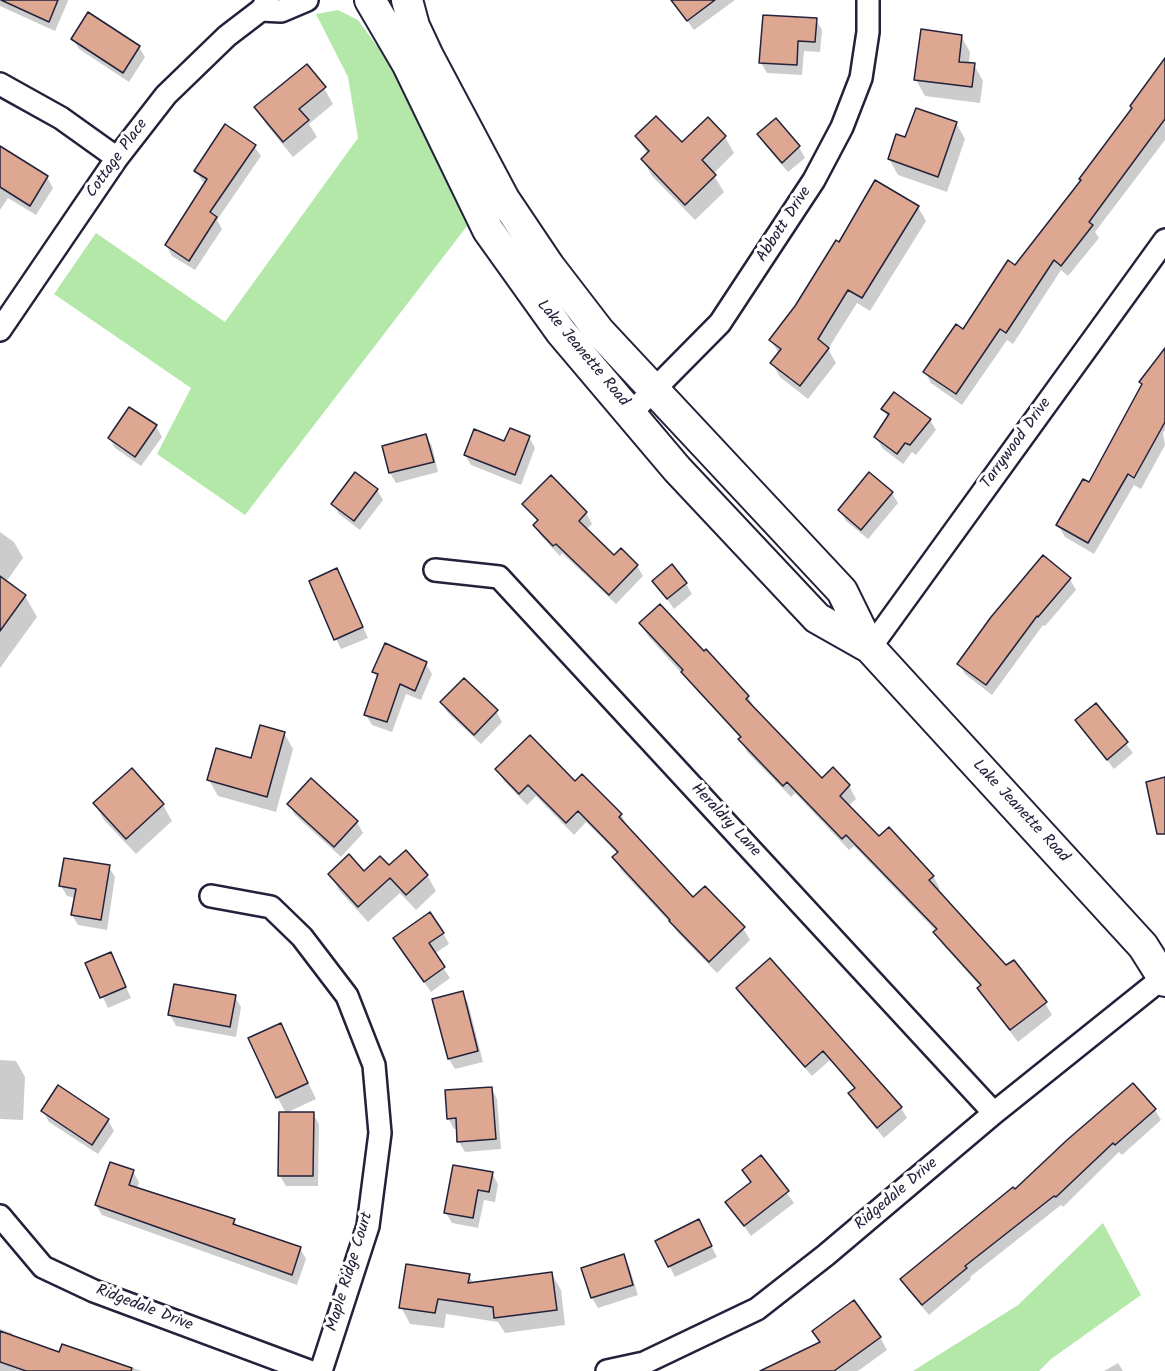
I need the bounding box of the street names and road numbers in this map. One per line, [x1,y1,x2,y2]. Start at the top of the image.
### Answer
street label: Cottage Place [83,116,153,202]
street label: Abbott Drive [754,184,816,266]
street label: Lake Jeanette Road [532,297,632,411]
street label: Tarrywood Drive [978,395,1056,493]
street label: Lake Jeanette Road [968,757,1072,867]
street label: Heraldry Lane [686,780,764,862]
street label: Ridgedale Drive [852,1155,942,1235]
street label: Maple Ridge Court [324,1210,378,1334]
street label: Ridgedale Drive [93,1282,195,1336]

